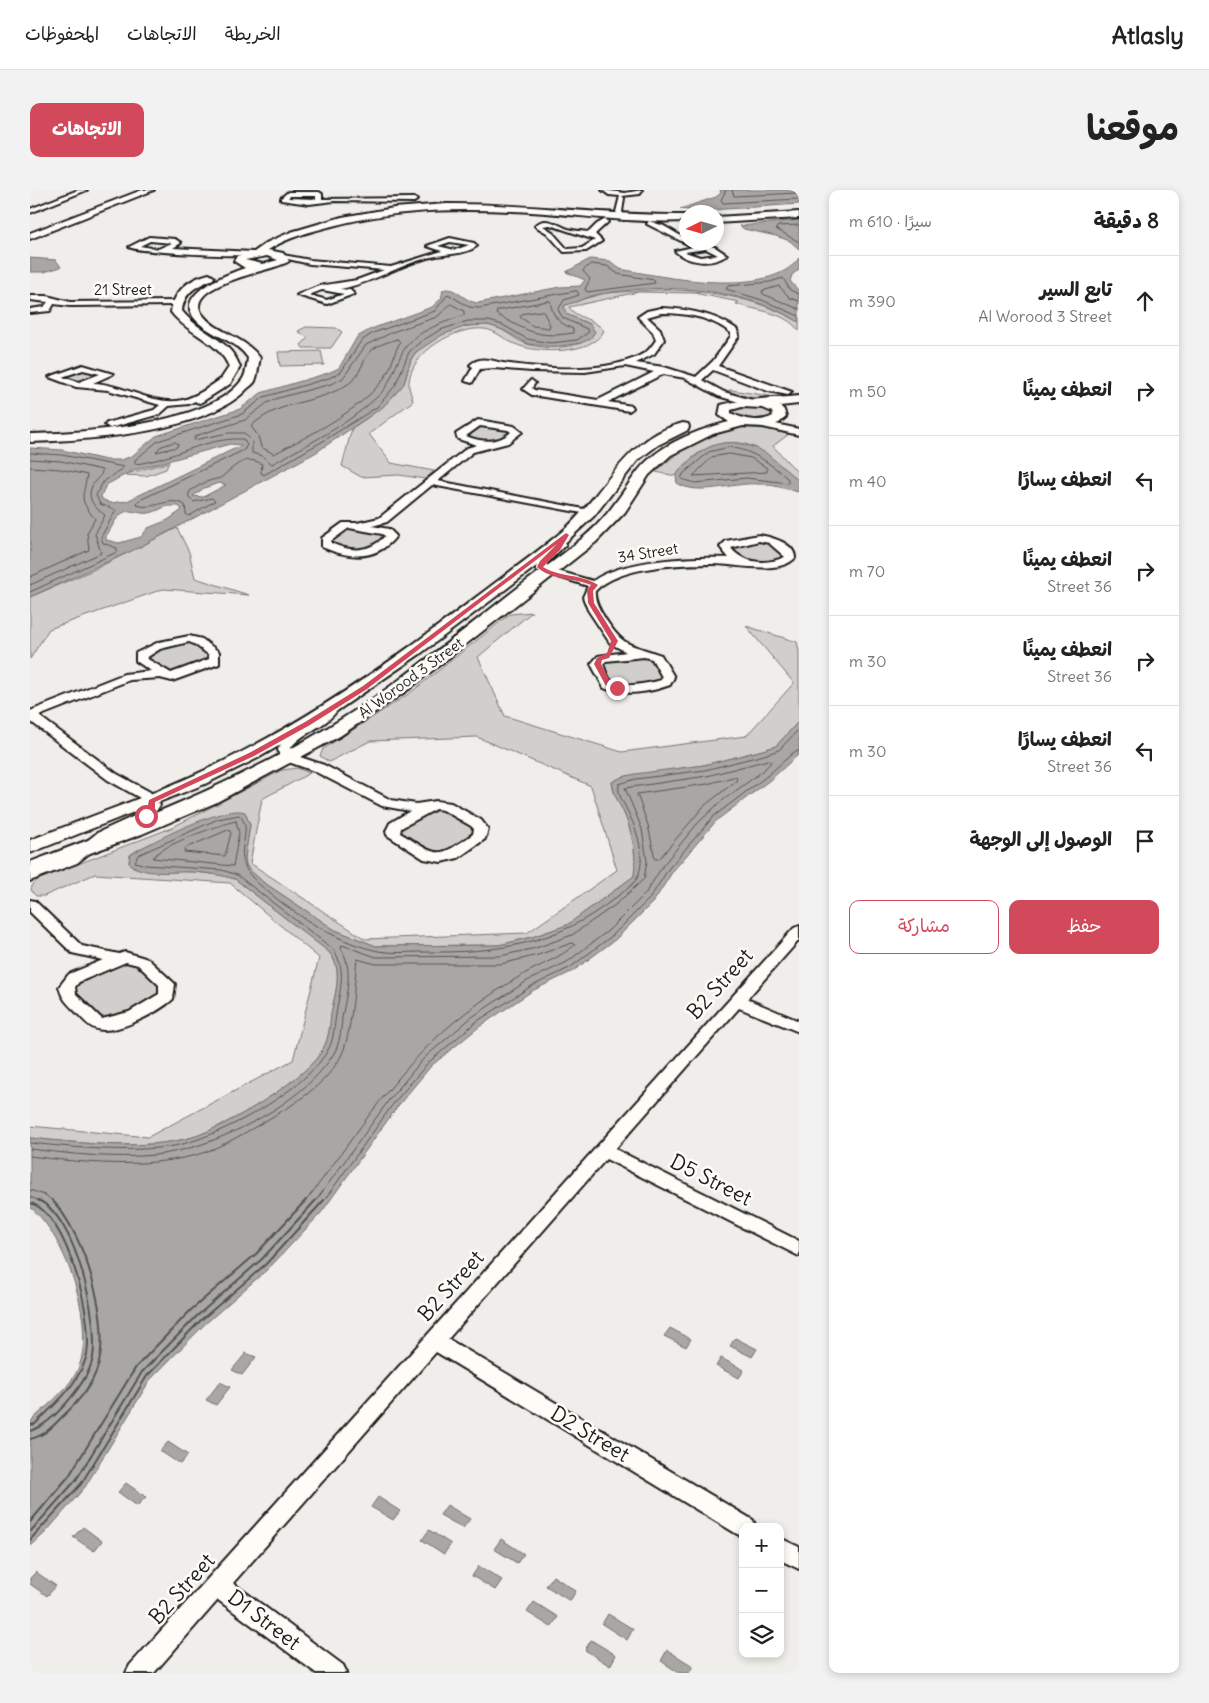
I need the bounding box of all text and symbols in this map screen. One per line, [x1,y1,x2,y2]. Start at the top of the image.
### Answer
text: Atlasly [1112,20,1184,50]
text: المحفوظات [25,22,99,45]
text: الاتجاهات [127,22,197,45]
text: الخريطة [225,22,281,45]
button: الاتجاهات [30,103,144,157]
text: موقعنا [1086,105,1179,149]
north arrow [679,205,724,250]
text: 8 دقيقة [1093,207,1159,234]
text: سيرًا · 610 m [849,211,932,231]
text: تابع السير [1040,277,1112,301]
street label: 21 Street [94,280,152,299]
icon: ahead [1131,287,1159,315]
text: 390 m [849,291,896,311]
text: Al Worood 3 Street [978,306,1112,326]
text: انعطف يمينًا [1023,377,1112,401]
icon: right [1131,377,1159,405]
text: 50 m [849,381,887,401]
text: انعطف يسارًا [1018,467,1112,491]
icon: left [1131,467,1159,495]
text: 40 m [849,471,887,491]
street label: 34 Street [616,538,679,567]
text: انعطف يمينًا [1023,547,1112,571]
icon: right [1131,557,1159,585]
text: 70 m [849,561,885,581]
text: 36 Street [1047,576,1112,596]
street label: Al Worood 3 Street [354,633,467,722]
text: انعطف يمينًا [1023,637,1112,661]
icon: right [1131,647,1159,675]
text: 30 m [849,651,886,671]
text: 36 Street [1047,666,1112,686]
route end [606,677,629,700]
text: انعطف يسارًا [1018,727,1112,751]
icon: left [1131,737,1159,765]
text: 30 m [849,741,886,761]
text: 36 Street [1047,756,1112,776]
route start [135,805,158,828]
text: الوصول إلى الوجهة [969,827,1112,851]
icon: arrive [1131,827,1159,855]
button: مشاركة [849,900,999,954]
button: حفظ [1009,900,1159,954]
street label: B2 Street [681,943,759,1025]
street label: D5 Street [666,1148,757,1212]
street label: B2 Street [412,1245,490,1327]
street label: D2 Street [546,1399,635,1468]
map controls [739,1523,784,1658]
button: + [739,1523,784,1568]
street label: B2 Street [143,1548,221,1630]
button: − [739,1568,784,1613]
street label: D1 Street [223,1583,306,1656]
button: layers [739,1613,784,1658]

